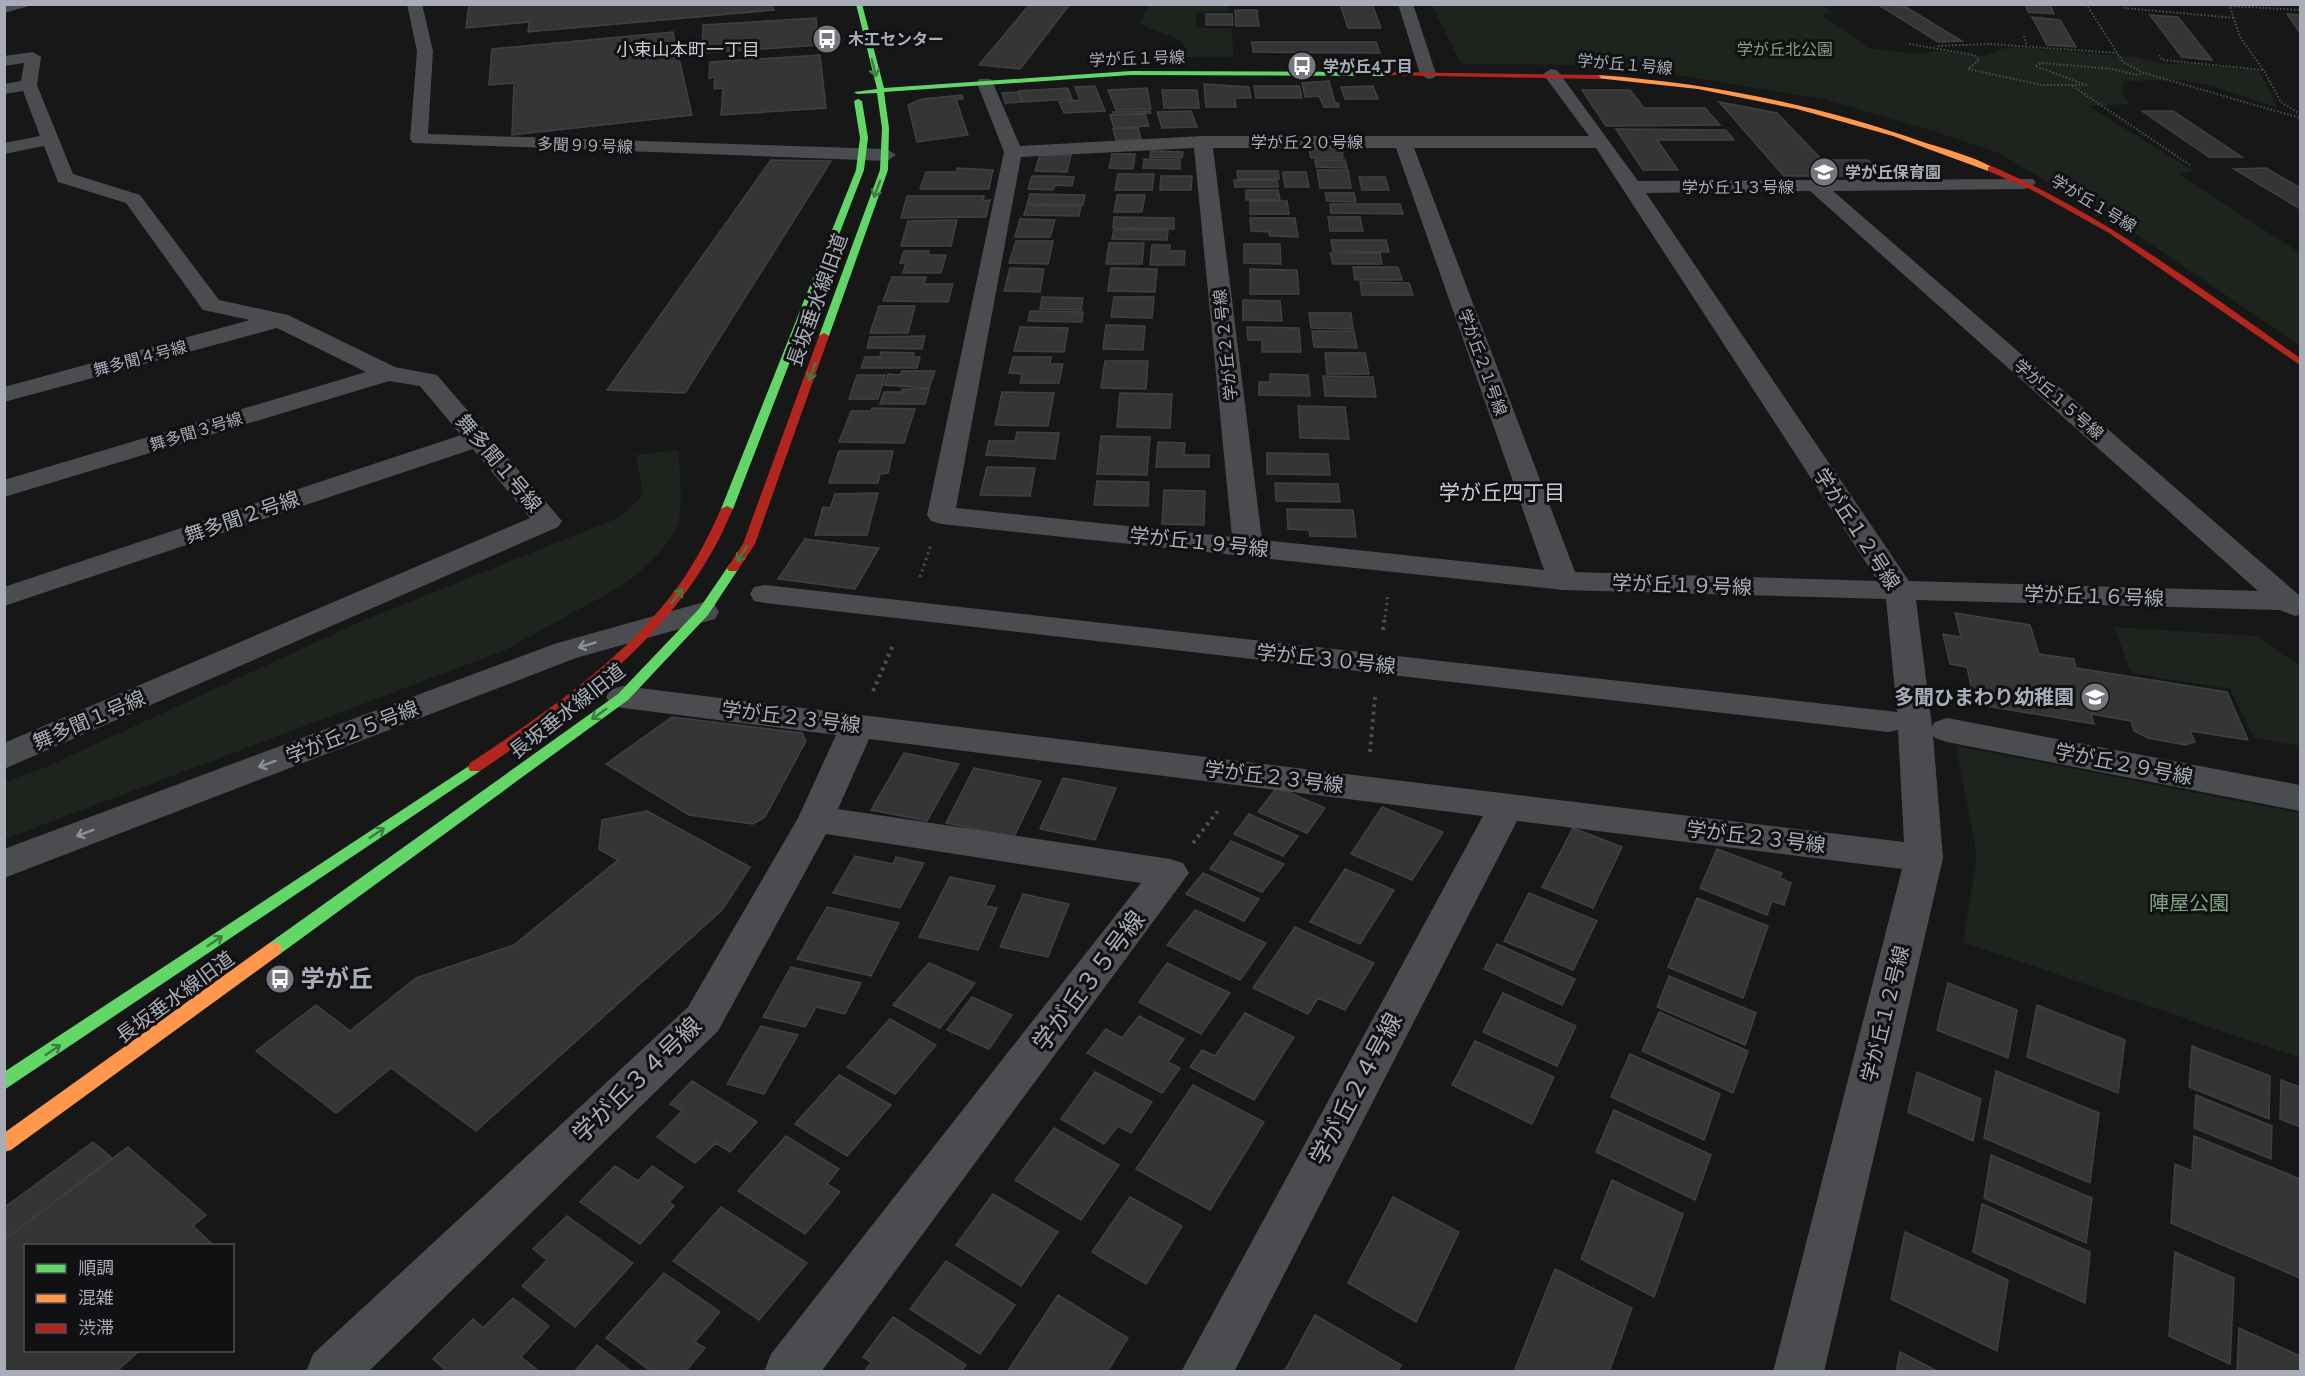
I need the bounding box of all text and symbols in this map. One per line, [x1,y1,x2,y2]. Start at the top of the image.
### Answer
bus stop icon: 木工センター [811,23,843,55]
place label: 木工センター [848,30,944,49]
district label: 小束山本町一丁目 [616,39,760,61]
park label: 学が丘北公園 [1737,40,1833,59]
street label: 学が丘１号線 [1089,47,1185,70]
bus stop icon: 学が丘4丁目 [1286,50,1318,82]
street label: 学が丘１号線 [1576,51,1674,78]
place label: 学が丘4丁目 [1323,57,1413,76]
one-way arrow [868,58,880,77]
street label: 学が丘２０号線 [1251,133,1363,152]
street label: 多聞９９号線 [537,134,633,157]
school or university icon: 学が丘保育園 [1808,156,1840,188]
place label: 学が丘保育園 [1845,163,1941,182]
street label: 学が丘１号線 [2048,171,2140,236]
street label: 学が丘１３号線 [1682,178,1794,197]
one-way arrow [871,179,882,198]
street label: 長坂垂水線旧道 [782,230,852,370]
street label: 学が丘２２号線 [1210,288,1241,402]
street label: 学が丘２１号線 [1454,306,1511,418]
street label: 舞多聞４号線 [91,337,189,380]
street label: 学が丘１５号線 [2010,355,2107,443]
one-way arrow [805,363,816,381]
street label: 舞多聞３号線 [147,408,245,455]
street label: 舞多聞１号線 [451,409,547,517]
street label: 学が丘１２号線 [1809,464,1905,594]
district label: 学が丘四丁目 [1439,480,1565,505]
street label: 舞多聞２号線 [181,486,303,548]
street label: 学が丘１９号線 [1128,523,1270,561]
one-way arrow [736,545,748,562]
street label: 学が丘１９号線 [1612,571,1752,599]
street label: 学が丘１６号線 [2024,582,2164,610]
one-way arrow [671,588,684,604]
one-way arrow [578,640,597,651]
street label: 学が丘３０号線 [1255,640,1397,678]
street label: 長坂垂水線旧道 [504,658,630,764]
school or university icon: 多聞ひまわり幼稚園 [2079,681,2111,713]
place label: 多聞ひまわり幼稚園 [1894,685,2074,709]
street label: 舞多聞１号線 [29,686,149,754]
street label: 学が丘２５号線 [282,696,422,768]
street label: 学が丘２３号線 [720,697,862,737]
one-way arrow [592,708,608,721]
street label: 学が丘２９号線 [2053,739,2195,789]
street label: 学が丘２３号線 [1203,757,1345,797]
one-way arrow [258,760,277,771]
street label: 学が丘２３号線 [1685,817,1827,857]
one-way arrow [368,827,385,839]
one-way arrow [76,829,94,840]
park label: 陣屋公園 [2149,891,2229,915]
street label: 学が丘３５号線 [1026,905,1151,1057]
one-way arrow [206,935,223,947]
street label: 学が丘１２号線 [1856,943,1914,1085]
street label: 長坂垂水線旧道 [111,946,239,1048]
bus stop icon: 学が丘 [264,963,296,995]
place label: 学が丘 [301,964,373,993]
street label: 学が丘２４号線 [1303,1008,1408,1170]
street label: 学が丘３４号線 [566,1011,707,1148]
one-way arrow [44,1044,61,1056]
legend [24,1244,234,1352]
text: 順調 [78,1257,114,1279]
text: 混雑 [78,1287,114,1309]
text: 渋滞 [78,1317,114,1339]

